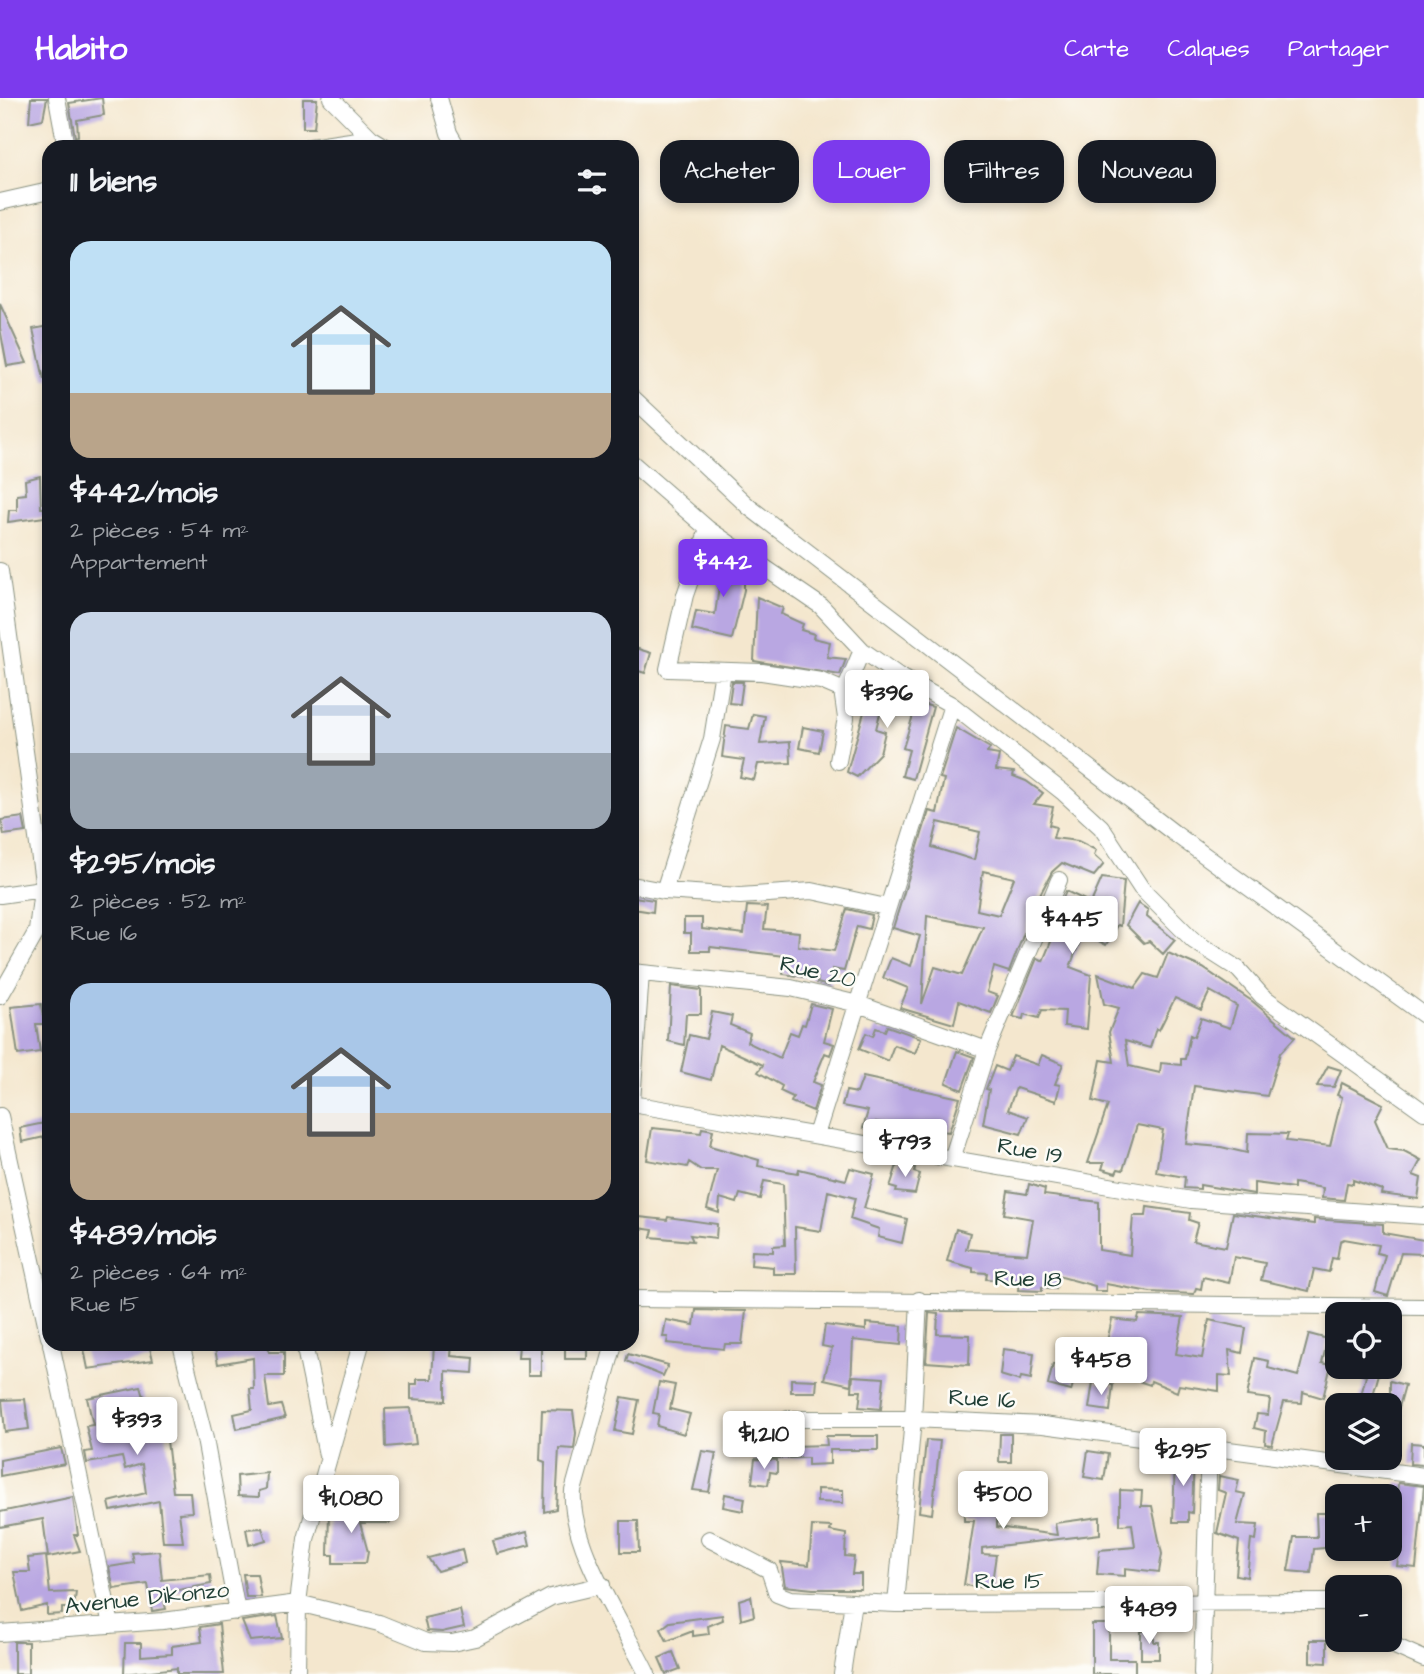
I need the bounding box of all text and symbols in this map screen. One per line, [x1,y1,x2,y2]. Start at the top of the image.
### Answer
text: Habito [35,26,127,72]
text: Carte [1064,32,1129,66]
text: Calques [1167,32,1250,66]
text: Partager [1288,32,1389,66]
chip: Acheter [660,140,799,203]
chip: Louer [813,140,930,203]
chip: Filtres [944,140,1064,203]
chip: Nouveau [1078,140,1216,203]
text: 11 biens [70,161,157,203]
icon: filters [573,163,611,201]
icon: home [278,287,404,413]
text: $442/mois [70,472,218,514]
text: 2 pièces · 54 m² [70,514,249,546]
pin: $442 [682,540,764,599]
text: Appartement [70,546,208,578]
text: $442 [694,546,752,578]
icon: home [278,658,404,784]
pin: $396 [846,670,928,730]
text: $396 [861,677,913,709]
text: $295/mois [70,843,216,885]
text: 2 pièces · 52 m² [70,885,246,917]
pin: $445 [1031,896,1113,956]
text: $445 [1042,903,1102,935]
text: Rue 16 [70,917,137,949]
street label: Rue 20 [777,948,859,996]
icon: home [278,1029,404,1155]
pin: $793 [864,1119,946,1179]
text: $793 [879,1126,931,1158]
street label: Rue 19 [995,1130,1065,1172]
text: $489/mois [70,1214,217,1256]
text: 2 pièces · 64 m² [70,1256,247,1288]
street label: Rue 18 [994,1262,1062,1296]
text: Rue 15 [70,1288,139,1320]
map controls [1325,1302,1402,1652]
button: locate [1325,1302,1402,1379]
pin: $458 [1060,1338,1142,1397]
text: $458 [1071,1344,1131,1376]
street label: Rue 16 [948,1381,1016,1417]
button: layers [1325,1393,1402,1470]
pin: $393 [96,1398,178,1457]
text: $393 [112,1404,162,1436]
pin: $1,210 [707,1412,821,1471]
text: $1,210 [739,1418,789,1450]
pin: $295 [1142,1428,1224,1488]
text: $295 [1155,1435,1211,1467]
pin: $500 [962,1472,1044,1531]
pin: $1,080 [294,1476,408,1535]
text: $500 [974,1478,1032,1510]
text: $1,080 [319,1482,383,1514]
button: + [1325,1484,1402,1561]
street label: Rue 15 [975,1565,1043,1597]
street label: Avenue Dikonzo [63,1573,231,1623]
button: − [1325,1575,1402,1652]
pin: $489 [1108,1586,1190,1646]
text: $489 [1121,1593,1177,1625]

